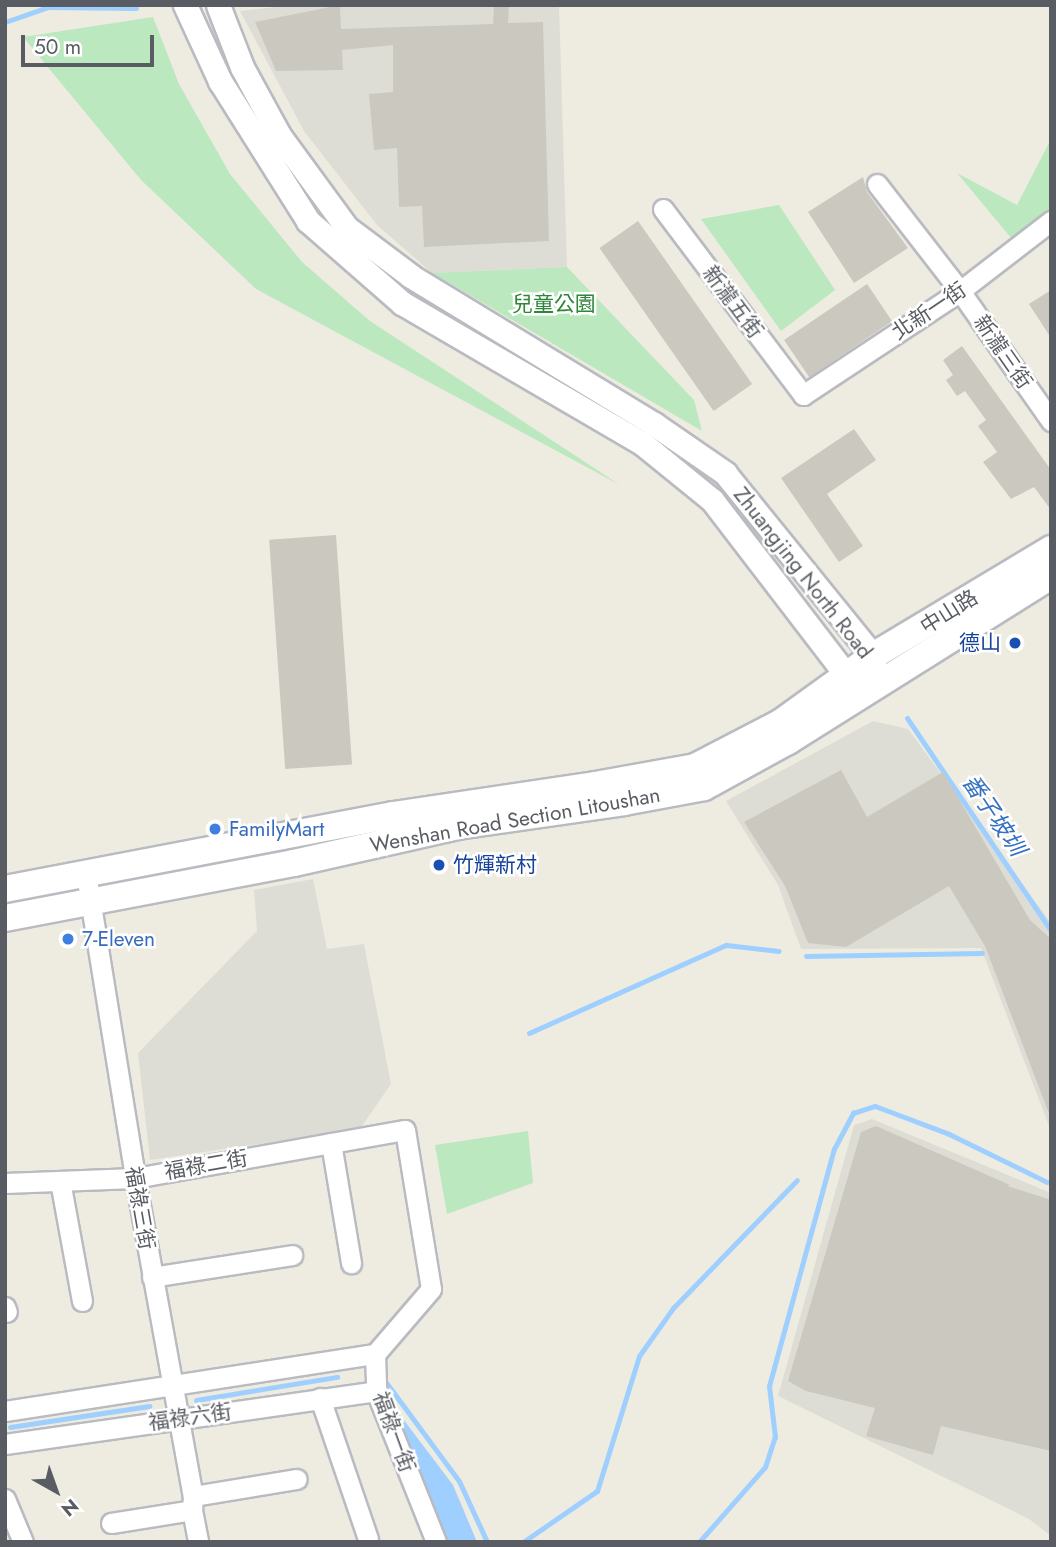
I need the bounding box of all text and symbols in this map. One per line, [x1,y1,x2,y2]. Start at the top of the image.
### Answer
scale bar [24,21,158,65]
text: 50 m [34,32,81,62]
street label: 新瀧五街 [698,261,768,343]
street label: 北新一街 [887,277,971,345]
park label: 兒童公園 [512,291,596,317]
street label: 新瀧三街 [969,310,1037,394]
street label: Zhuangjing North Road [728,482,878,664]
street label: 中山路 [916,585,982,639]
place label: 德山 [959,630,1001,656]
marker: 德山 [1007,635,1023,651]
water label: 番子坡圳 [957,769,1031,861]
street label: Wenshan Road Section Litoushan [368,782,662,858]
place label: FamilyMart [229,816,324,842]
marker: FamilyMart [207,821,223,837]
place label: 竹輝新村 [453,852,537,878]
marker: 竹輝新村 [431,857,447,873]
place label: 7-Eleven [82,926,155,952]
marker: 7-Eleven [60,931,76,947]
street label: 福祿二街 [162,1145,250,1185]
street label: 福祿三街 [120,1164,160,1252]
street label: 福祿一街 [368,1388,420,1476]
street label: 福祿六街 [147,1399,233,1435]
north arrow [21,1456,91,1526]
text: N [55,1492,84,1523]

